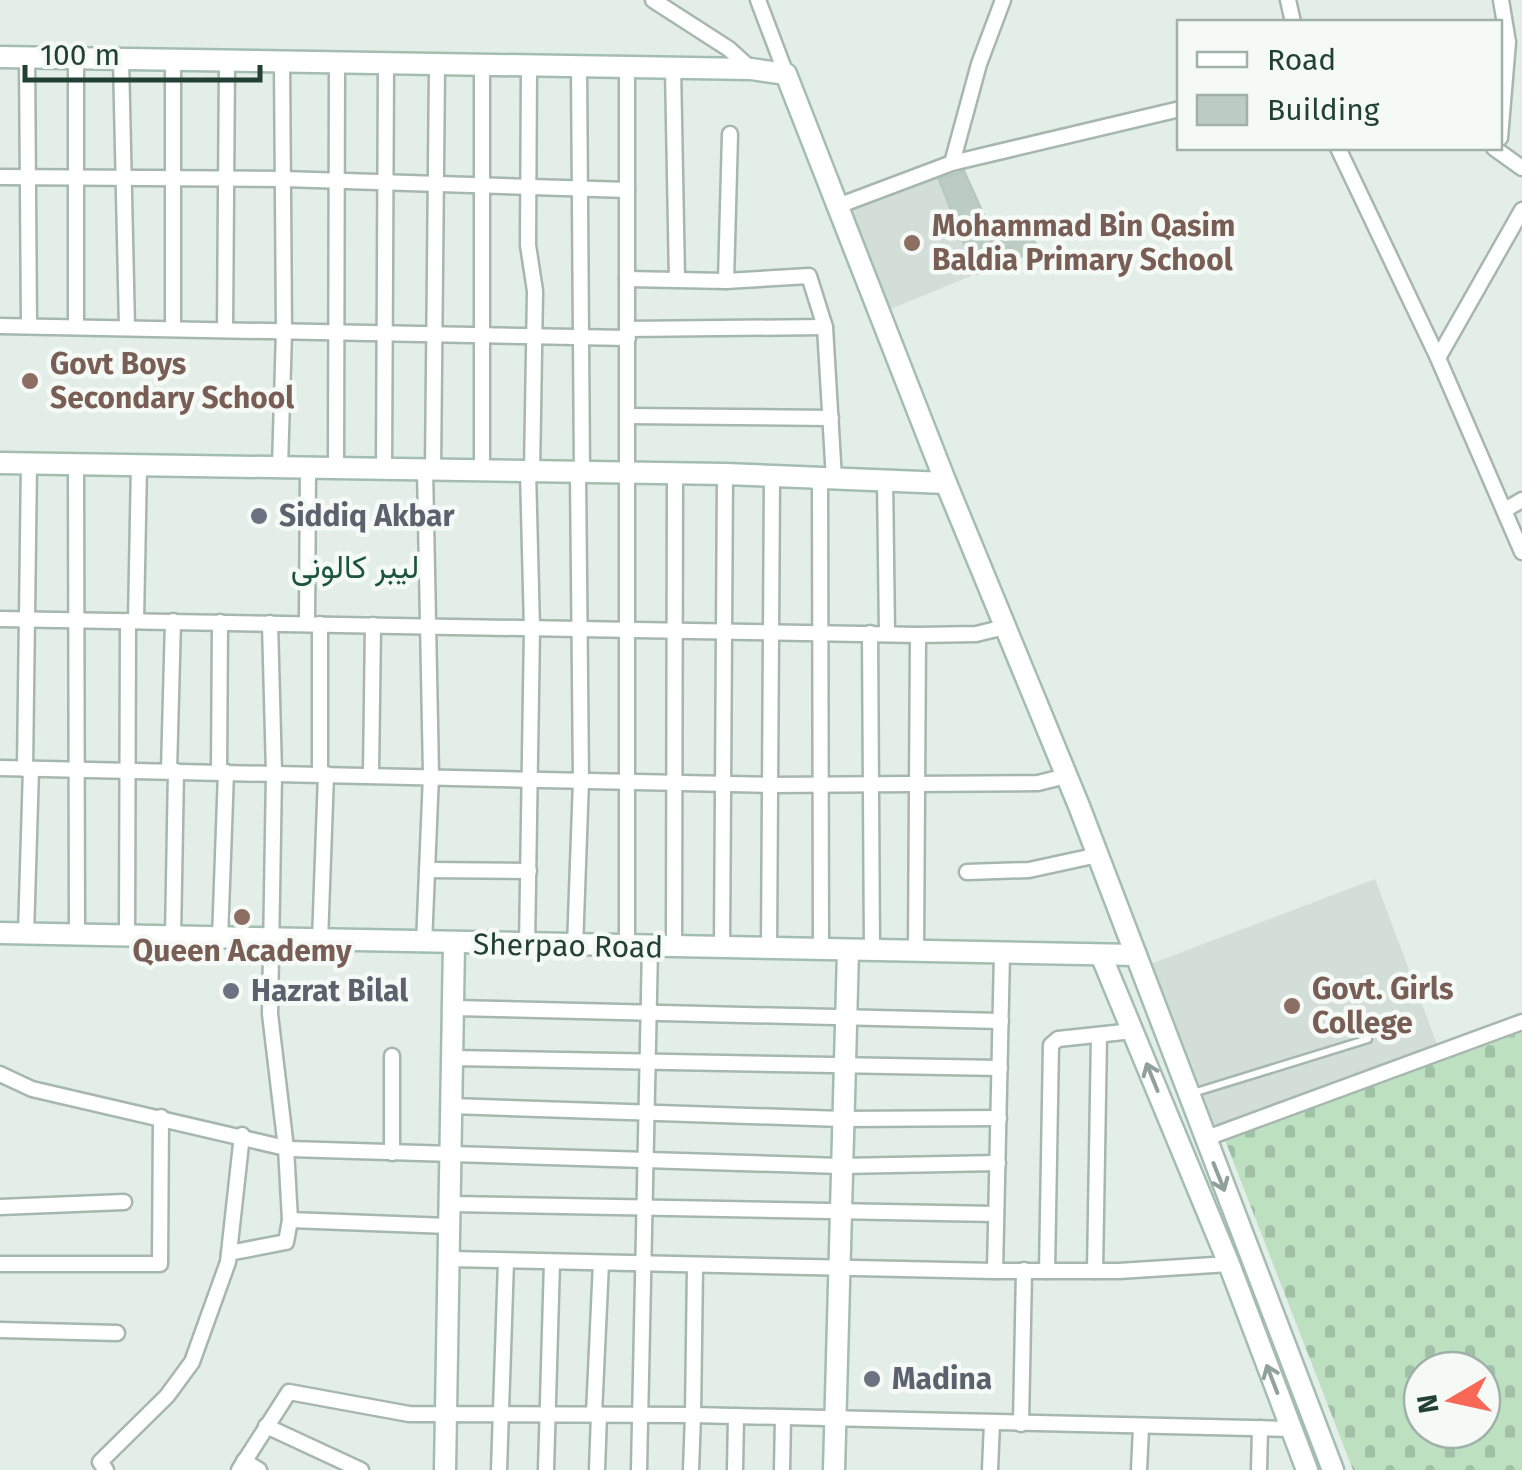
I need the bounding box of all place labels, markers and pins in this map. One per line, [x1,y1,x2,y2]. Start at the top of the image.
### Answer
place label: Mohammad Bin Qasim Baldia Primary School [932,208,1235,278]
marker: Mohammad Bin Qasim Baldia Primary School [901,232,923,254]
place label: Govt Boys Secondary School [50,346,294,416]
marker: Govt Boys Secondary School [19,370,41,392]
place label: Siddiq Akbar [279,498,455,534]
marker: Siddiq Akbar [248,505,270,527]
marker: Queen Academy [231,906,253,928]
place label: Queen Academy [133,933,352,969]
place label: Govt. Girls College [1312,971,1453,1041]
place label: Hazrat Bilal [251,973,408,1009]
marker: Hazrat Bilal [220,980,242,1002]
marker: Govt. Girls College [1281,995,1303,1017]
place label: Madina [892,1361,992,1397]
marker: Madina [861,1368,883,1390]

